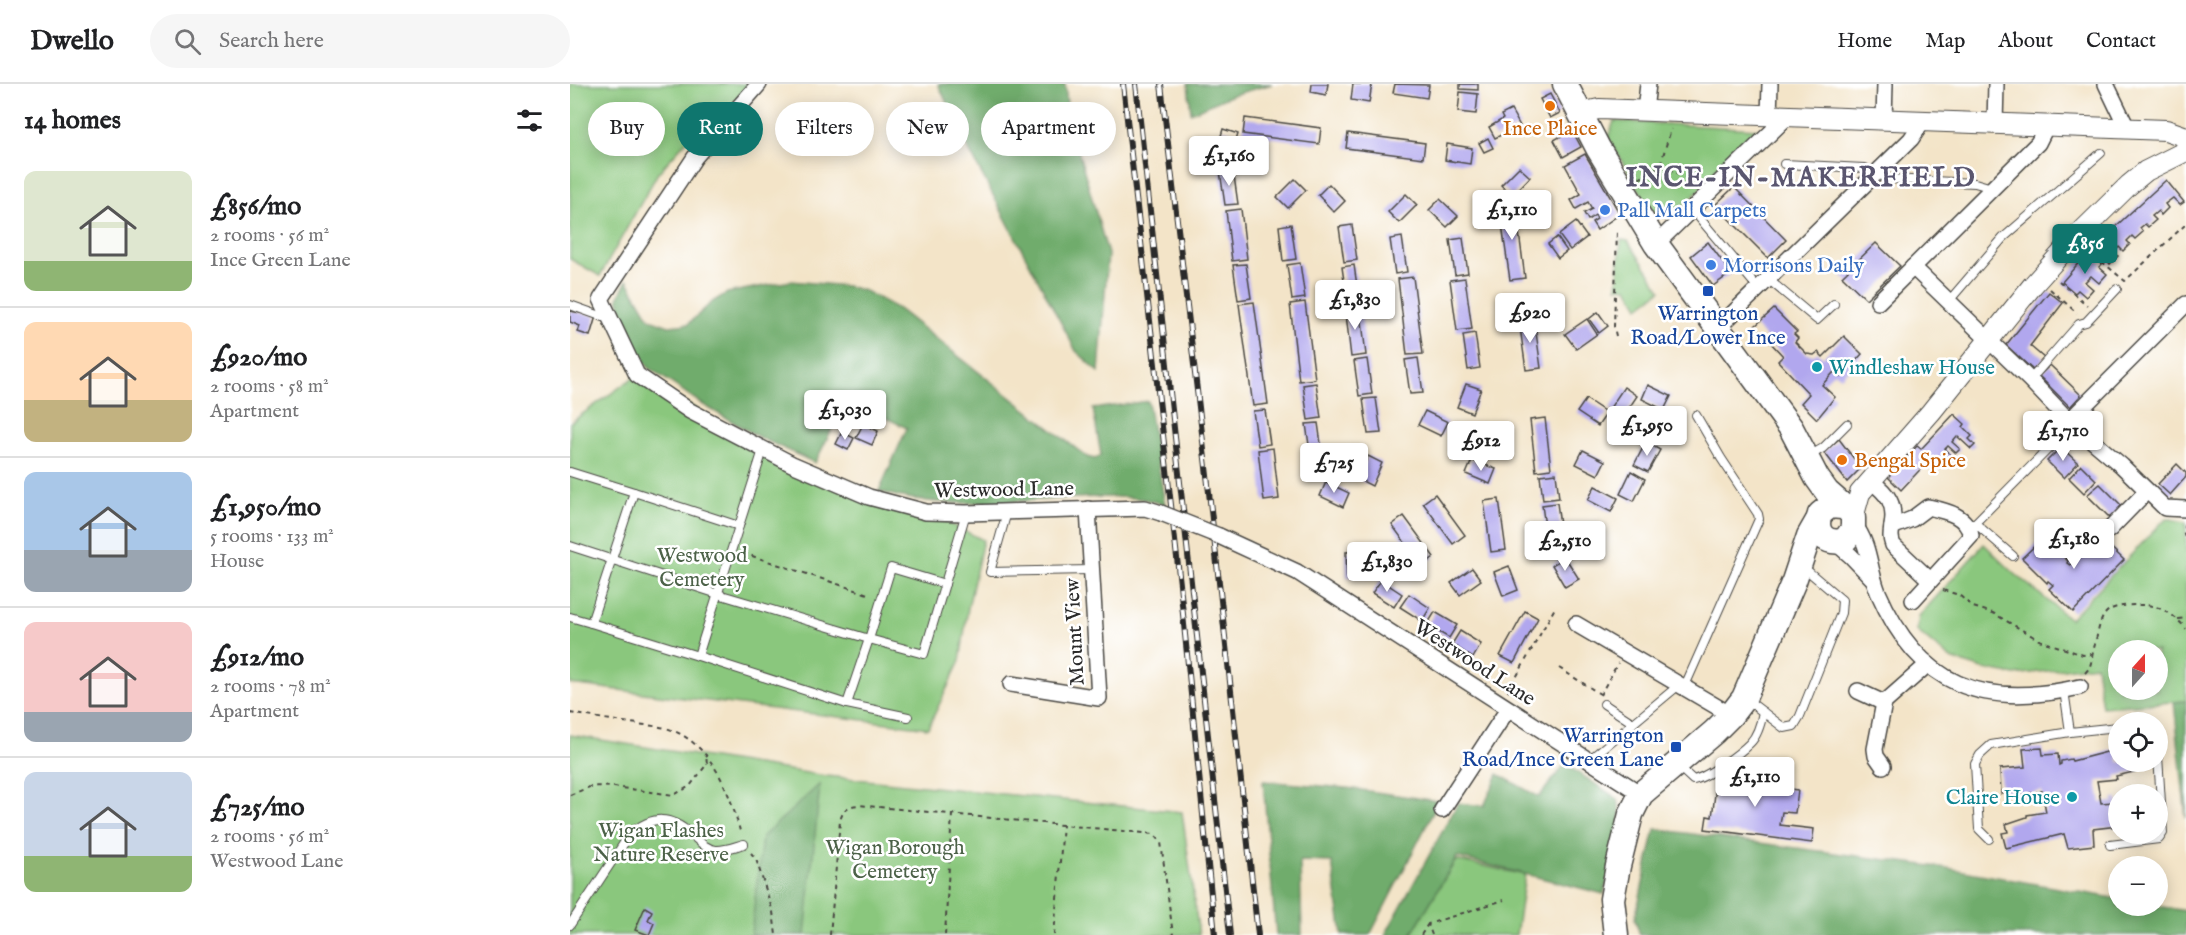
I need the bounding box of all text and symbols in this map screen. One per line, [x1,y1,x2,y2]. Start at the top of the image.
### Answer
search box [150,14,570,68]
text: Dwello [30,24,114,59]
icon: search [171,25,204,58]
text: Search here [219,27,324,55]
text: Home [1837,28,1892,55]
text: Map [1925,28,1965,55]
text: About [1998,28,2053,55]
text: Contact [2086,28,2156,55]
marker: Ince Plaice [1543,99,1557,113]
chip: Buy [588,102,665,156]
chip: Rent [677,102,763,156]
chip: Filters [775,102,874,156]
chip: New [886,102,969,156]
chip: Apartment [981,102,1116,156]
text: 14 homes [24,104,121,137]
icon: filters [513,104,546,137]
place label: Ince Plaice [1503,116,1598,143]
pin: £1,160 [1180,136,1278,187]
text: £1,160 [1203,143,1255,168]
district label: INCE-IN-MAKERFIELD [1626,162,1976,196]
text: £856/mo [210,190,301,223]
pin: £1,110 [1463,190,1561,241]
icon: home [72,195,144,267]
text: £1,110 [1486,197,1538,222]
place label: Pall Mall Carpets [1617,198,1767,225]
marker: Pall Mall Carpets [1598,203,1612,217]
text: 2 rooms · 56 m² [210,223,329,248]
pin: £856 [2049,224,2121,275]
text: £856 [2066,231,2104,256]
text: Ince Green Lane [210,248,351,273]
place label: Morrisons Daily [1723,253,1865,280]
marker: Morrisons Daily [1704,258,1718,272]
pin: £1,830 [1306,280,1404,331]
marker: Warrington Road/Lower Ince [1701,284,1715,298]
text: £1,830 [1329,287,1381,312]
pin: £920 [1494,293,1566,344]
text: £920 [1509,300,1551,325]
place label: Warrington Road/Lower Ince [1630,301,1786,352]
text: £920/mo [210,341,307,374]
icon: home [72,346,144,418]
place label: Windleshaw House [1829,355,1995,382]
marker: Windleshaw House [1810,360,1824,374]
text: 2 rooms · 58 m² [210,374,329,399]
pin: £1,030 [796,390,894,441]
text: £1,030 [818,397,872,422]
text: Apartment [210,399,299,424]
pin: £1,950 [1598,406,1696,457]
pin: £1,710 [2014,411,2112,462]
text: £1,950 [1621,413,1673,438]
text: £1,710 [2037,418,2089,443]
pin: £912 [1445,421,1517,472]
text: £912 [1461,428,1501,453]
pin: £725 [1298,443,1370,494]
place label: Bengal Spice [1854,448,1966,475]
text: £725 [1314,450,1354,475]
marker: Bengal Spice [1835,453,1849,467]
street label: Westwood Lane [934,476,1075,505]
text: £1,950/mo [210,491,321,524]
icon: home [72,496,144,568]
pin: £1,180 [2025,519,2123,570]
pin: £2,510 [1516,521,1614,572]
text: 5 rooms · 133 m² [210,524,334,549]
text: £1,180 [2048,526,2100,551]
text: £2,510 [1539,528,1591,553]
pin: £1,830 [1338,542,1436,593]
park label: Westwood Cemetery [657,543,748,594]
text: House [210,549,264,574]
text: £1,830 [1361,549,1413,574]
street label: Mount View [1059,576,1092,686]
street label: Westwood Lane [1408,614,1541,713]
north arrow [2108,640,2168,700]
map controls [2108,640,2168,916]
text: £912/mo [210,641,304,674]
icon: home [72,646,144,718]
text: 2 rooms · 78 m² [210,674,331,699]
text: Apartment [210,699,299,724]
button: locate [2108,712,2168,772]
place label: Warrington Road/Ince Green Lane [1462,723,1664,774]
marker: Warrington Road/Ince Green Lane [1669,740,1683,754]
pin: £1,110 [1706,757,1804,808]
text: £1,110 [1729,764,1781,789]
button: + [2108,784,2168,844]
place label: Claire House [1946,785,2060,812]
marker: Claire House [2065,790,2079,804]
text: £725/mo [210,791,305,824]
icon: home [72,796,144,868]
park label: Wigan Flashes Nature Reserve [593,818,729,869]
text: 2 rooms · 56 m² [210,824,329,849]
park label: Wigan Borough Cemetery [825,835,965,886]
text: Westwood Lane [210,849,343,874]
button: − [2108,856,2168,916]

